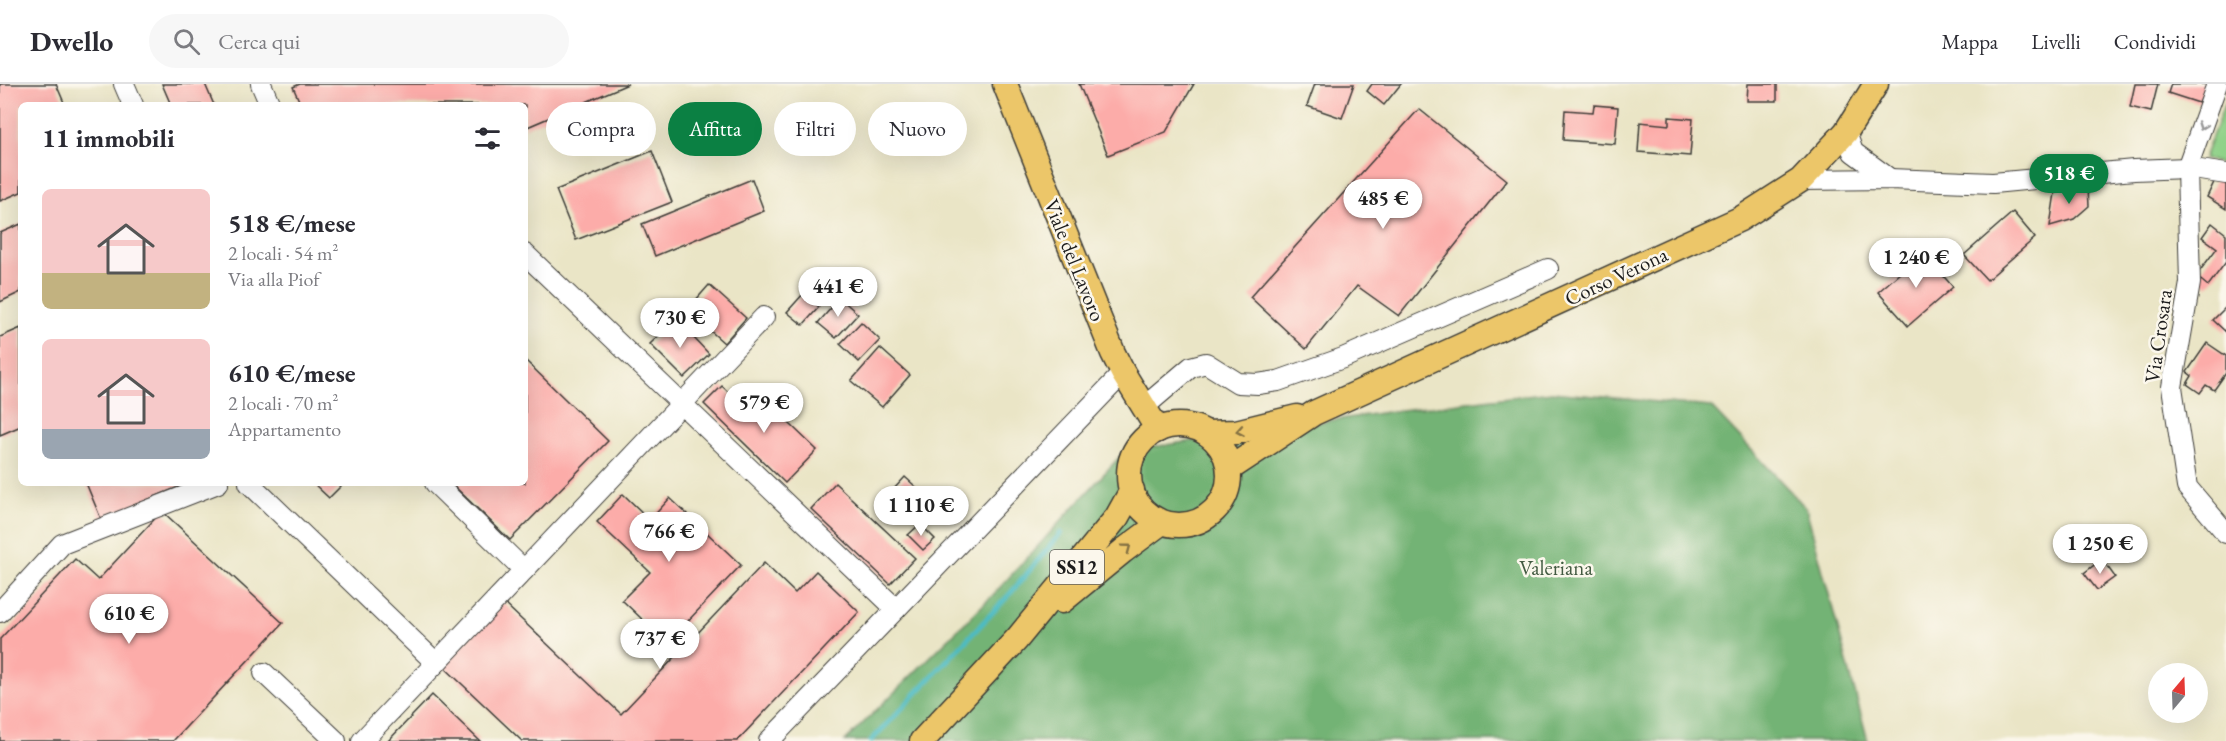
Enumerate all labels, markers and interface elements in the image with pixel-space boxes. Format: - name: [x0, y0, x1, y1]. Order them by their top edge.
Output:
- search box: [149, 14, 569, 68]
- text: Dwello: [30, 23, 113, 59]
- icon: search: [170, 25, 203, 58]
- text: Cerca qui: [218, 27, 300, 56]
- text: Mappa: [1942, 28, 1998, 55]
- text: Livelli: [2031, 28, 2081, 55]
- text: Condividi: [2114, 28, 2196, 55]
- chip: Compra: [546, 102, 656, 156]
- chip: Affitta: [668, 102, 762, 156]
- chip: Filtri: [774, 102, 856, 156]
- chip: Nuovo: [868, 102, 967, 156]
- one-way arrow: [2197, 120, 2209, 131]
- text: 11 immobili: [42, 121, 175, 155]
- icon: filters: [471, 122, 504, 155]
- pin: 518 €: [2027, 154, 2111, 205]
- text: 518 €: [2043, 160, 2095, 186]
- pin: 485 €: [1341, 179, 1425, 230]
- text: 485 €: [1357, 185, 1409, 211]
- street label: Viale del Lavoro: [1038, 195, 1112, 325]
- text: 518 €/mese: [228, 206, 356, 240]
- icon: home: [90, 213, 162, 285]
- pin: 1 240 €: [1861, 238, 1971, 289]
- text: 2 locali · 54 m²: [228, 240, 339, 266]
- street label: Corso Verona: [1560, 240, 1672, 312]
- text: 1 240 €: [1883, 244, 1949, 270]
- text: Via alla Piof: [228, 266, 320, 292]
- pin: 441 €: [796, 267, 880, 318]
- text: 441 €: [812, 273, 864, 299]
- street label: Via Crosara: [2138, 287, 2178, 385]
- pin: 730 €: [638, 298, 722, 349]
- text: 730 €: [654, 304, 706, 330]
- text: 610 €/mese: [228, 356, 356, 390]
- icon: home: [90, 363, 162, 435]
- pin: 579 €: [722, 383, 806, 434]
- text: 579 €: [738, 389, 790, 415]
- text: 2 locali · 70 m²: [228, 390, 339, 416]
- text: Appartamento: [228, 416, 341, 442]
- one-way arrow: [1235, 424, 1245, 436]
- pin: 1 110 €: [866, 486, 976, 537]
- text: 1 110 €: [888, 492, 954, 518]
- pin: 766 €: [627, 512, 711, 563]
- text: 766 €: [643, 518, 695, 544]
- pin: 1 250 €: [2045, 524, 2155, 575]
- text: 1 250 €: [2067, 530, 2133, 556]
- one-way arrow: [1120, 545, 1131, 556]
- road number: SS12: [1050, 550, 1104, 584]
- park label: Valeriana: [1519, 554, 1593, 581]
- pin: 610 €: [87, 594, 171, 645]
- text: 610 €: [103, 600, 155, 626]
- pin: 737 €: [618, 619, 702, 670]
- text: 737 €: [634, 625, 686, 651]
- north arrow: [2148, 663, 2208, 723]
- map controls: [2148, 663, 2208, 723]

